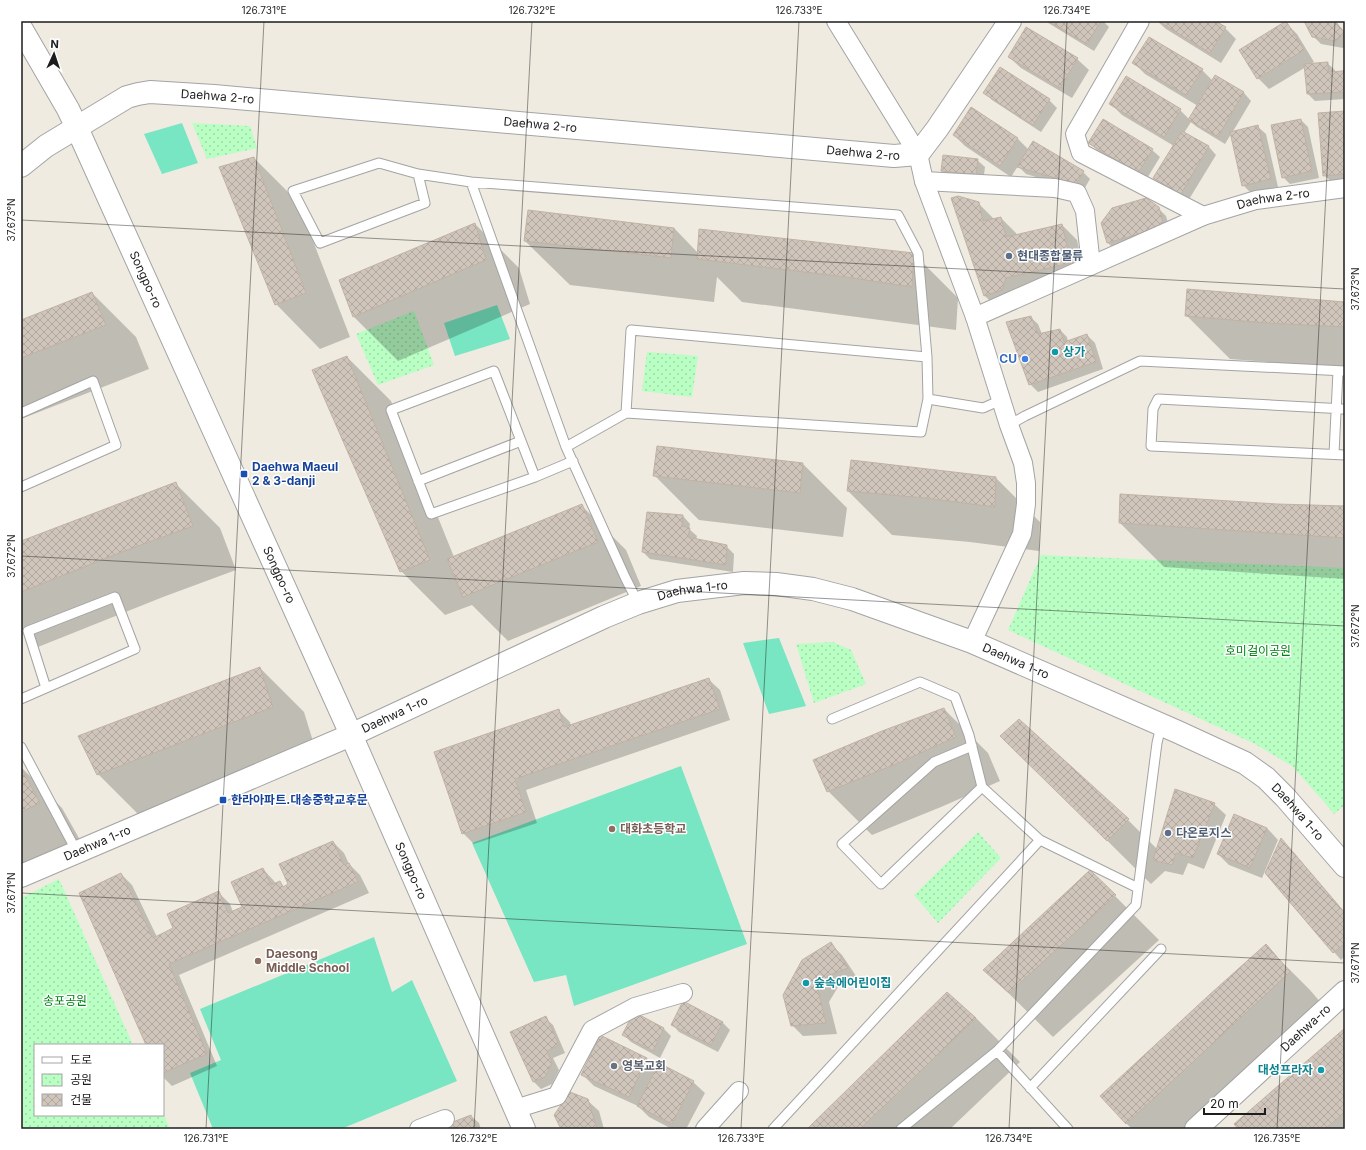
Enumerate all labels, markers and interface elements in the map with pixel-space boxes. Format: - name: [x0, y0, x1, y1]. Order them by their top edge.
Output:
- text: 126.731°E: [241, 4, 287, 16]
- text: 126.732°E: [508, 4, 556, 16]
- text: 126.733°E: [775, 4, 823, 16]
- text: 126.734°E: [1043, 4, 1091, 16]
- north arrow: [34, 34, 74, 74]
- text: N: [50, 37, 59, 51]
- street label: Daehwa 2-ro: [180, 86, 255, 107]
- street label: Daehwa 2-ro: [503, 114, 578, 135]
- street label: Daehwa 2-ro: [826, 142, 900, 163]
- street label: Daehwa 2-ro: [1235, 185, 1311, 212]
- text: 37.673°N: [5, 198, 17, 242]
- street label: Songpo-ro: [127, 248, 165, 310]
- place label: 현대종합물류: [1017, 248, 1083, 263]
- marker: 현대종합물류: [1004, 251, 1014, 261]
- text: 37.673°N: [1349, 267, 1361, 311]
- place label: 상가: [1063, 344, 1085, 359]
- marker: 상가: [1050, 347, 1060, 357]
- place label: CU: [999, 351, 1017, 366]
- marker: CU: [1020, 354, 1030, 364]
- place label: Daehwa Maeul 2 & 3-danji: [252, 459, 338, 488]
- marker: Daehwa Maeul 2 & 3-danji: [239, 469, 249, 479]
- text: 37.672°N: [5, 534, 17, 578]
- street label: Songpo-ro: [260, 544, 299, 605]
- street label: Daehwa 1-ro: [655, 577, 729, 604]
- text: 37.672°N: [1349, 604, 1361, 648]
- street label: Daehwa 1-ro: [980, 640, 1052, 682]
- park label: 호미걸이공원: [1225, 643, 1291, 658]
- street label: Daehwa 1-ro: [359, 692, 430, 736]
- street label: Daehwa 1-ro: [1269, 780, 1327, 843]
- place label: 한라아파트.대송중학교후문: [231, 792, 368, 807]
- marker: 한라아파트.대송중학교후문: [218, 795, 228, 805]
- place label: 대화초등학교: [620, 821, 686, 836]
- street label: Daehwa 1-ro: [61, 822, 133, 864]
- marker: 대화초등학교: [607, 824, 617, 834]
- place label: 다온로지스: [1176, 825, 1231, 840]
- marker: 다온로지스: [1163, 828, 1173, 838]
- street label: Songpo-ro: [392, 840, 430, 902]
- text: 37.671°N: [5, 872, 17, 914]
- text: 37.671°N: [1349, 942, 1361, 984]
- place label: Daesong Middle School: [266, 946, 349, 975]
- marker: Daesong Middle School: [253, 956, 263, 966]
- place label: 숲속에어린이집: [814, 975, 891, 990]
- marker: 숲속에어린이집: [801, 978, 811, 988]
- park label: 송포공원: [43, 993, 87, 1008]
- street label: Daehwa-ro: [1277, 1001, 1334, 1055]
- legend: [34, 1044, 164, 1116]
- text: 도로: [70, 1052, 92, 1067]
- place label: 영복교회: [622, 1058, 666, 1073]
- marker: 영복교회: [609, 1061, 619, 1071]
- place label: 대성프라자: [1258, 1062, 1313, 1077]
- marker: 대성프라자: [1316, 1065, 1326, 1075]
- text: 공원: [70, 1072, 92, 1087]
- scale bar: [1204, 1090, 1265, 1116]
- text: 건물: [70, 1092, 92, 1107]
- text: 20 m: [1210, 1096, 1239, 1111]
- text: 126.731°E: [183, 1132, 229, 1144]
- text: 126.732°E: [450, 1132, 498, 1144]
- text: 126.733°E: [717, 1132, 765, 1144]
- text: 126.734°E: [985, 1132, 1033, 1144]
- text: 126.735°E: [1253, 1132, 1301, 1144]

